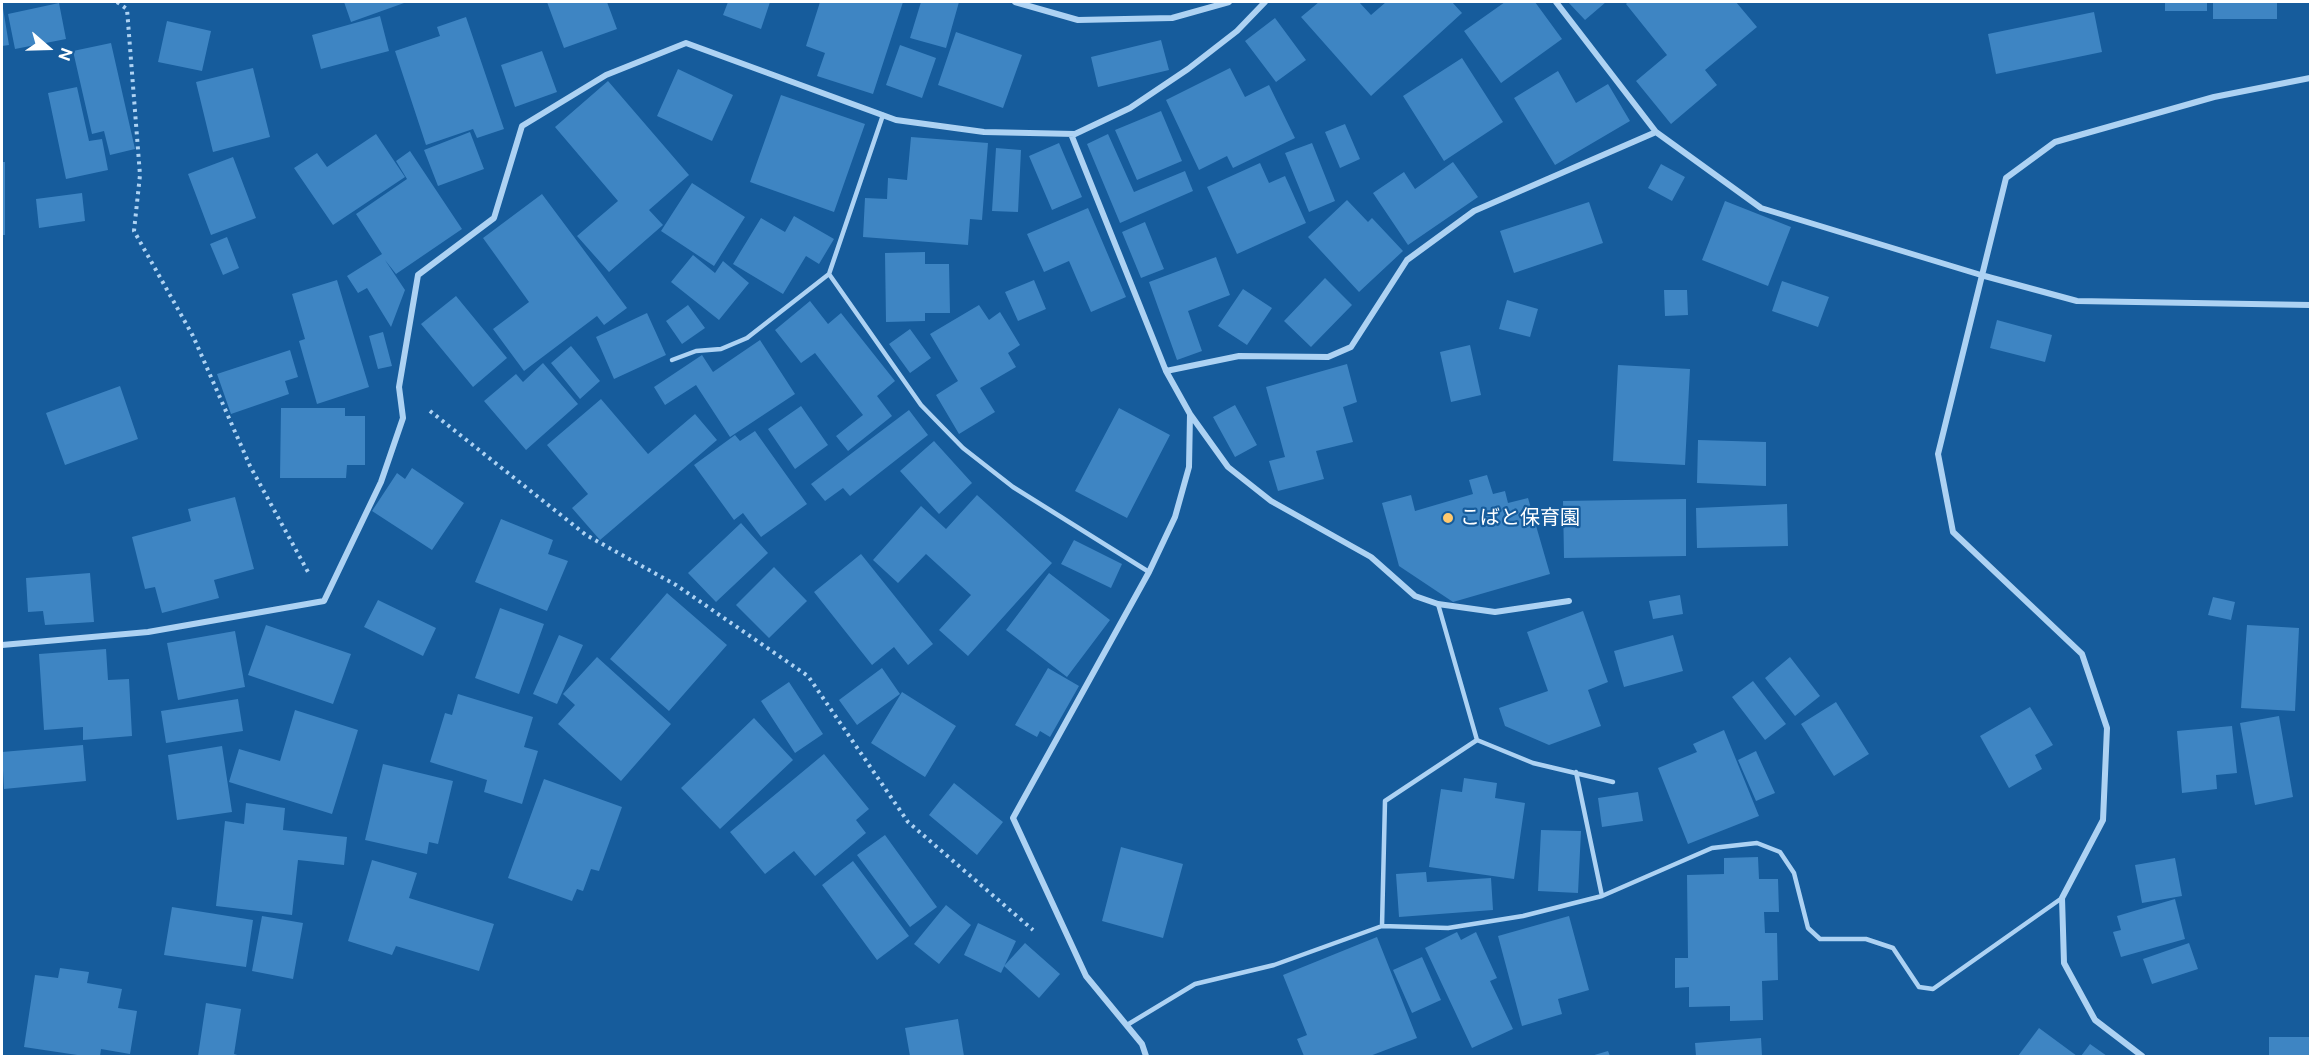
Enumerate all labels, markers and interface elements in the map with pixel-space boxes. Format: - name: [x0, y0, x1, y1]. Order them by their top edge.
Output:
- north arrow: [18, 18, 78, 78]
- text: N: [54, 45, 76, 63]
- place label: こばと保育園: [1460, 506, 1580, 530]
- marker: こばと保育園: [1441, 511, 1455, 525]

